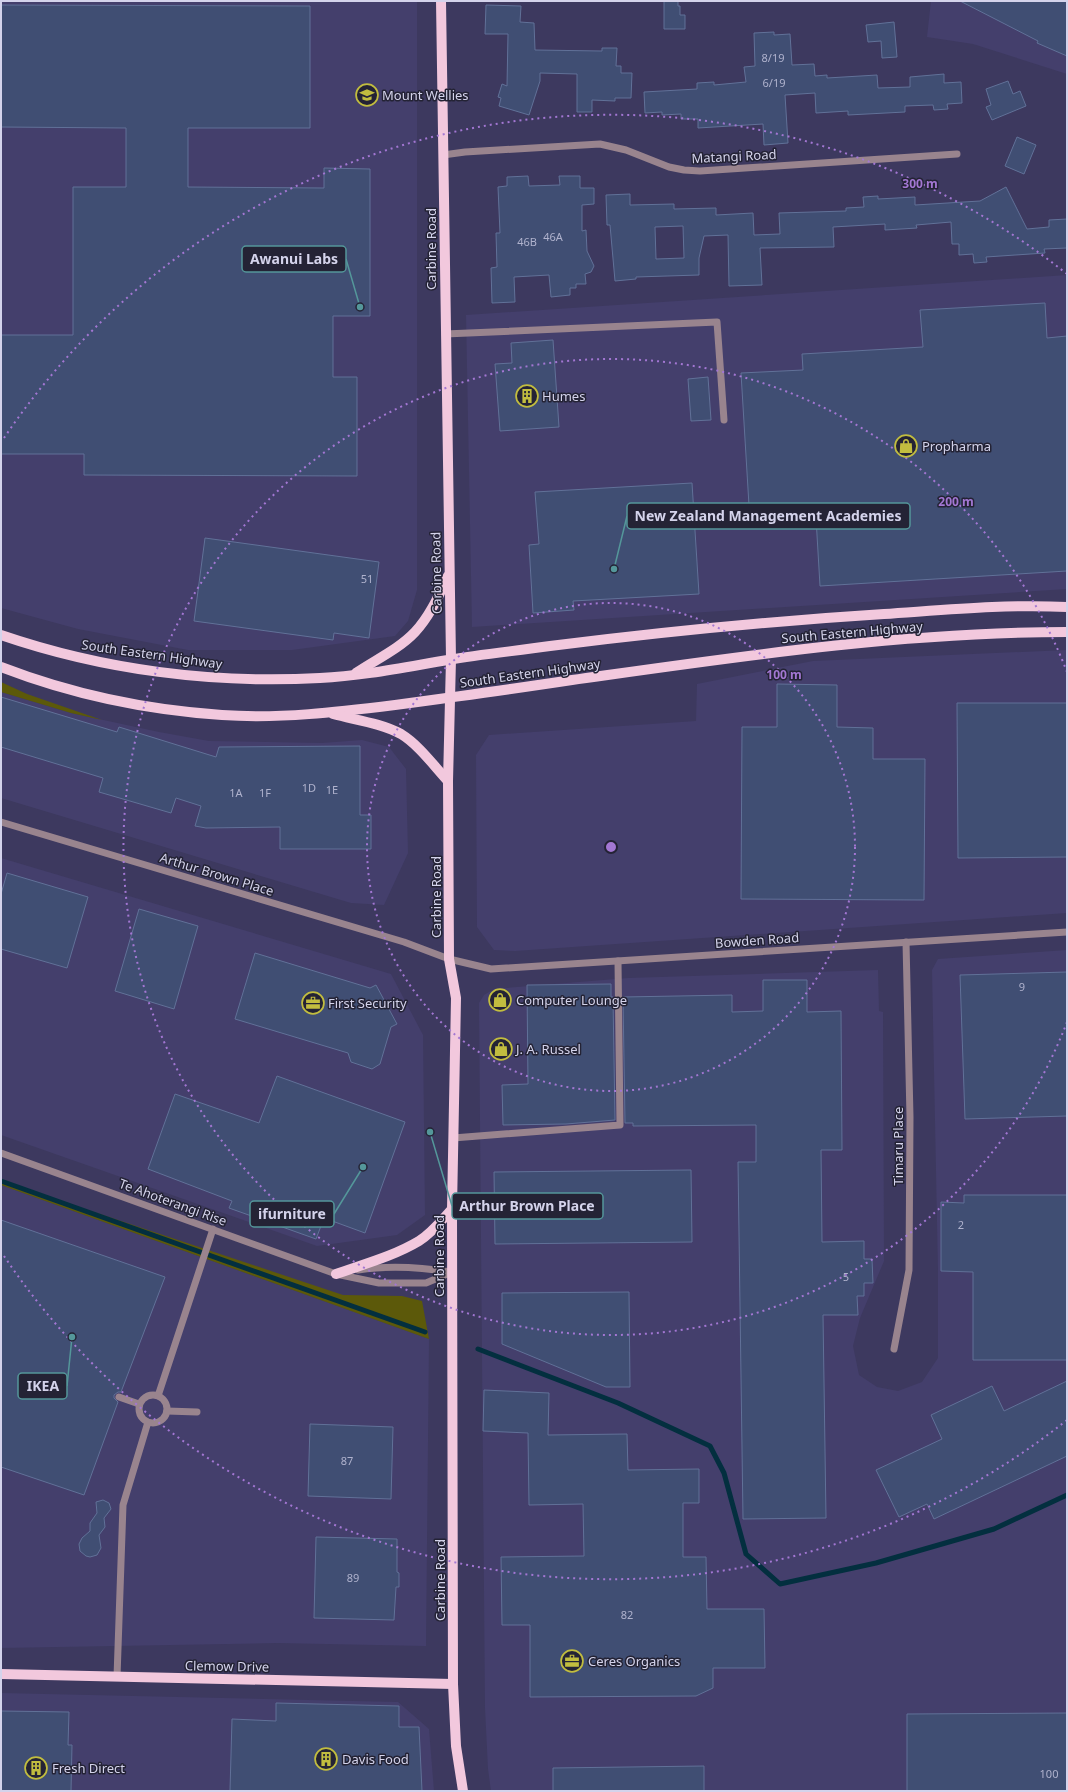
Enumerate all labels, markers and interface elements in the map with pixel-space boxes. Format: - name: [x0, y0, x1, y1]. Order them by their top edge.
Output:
- house number: 8/19: [762, 50, 784, 65]
- house number: 6/19: [763, 75, 785, 90]
- school or university icon: Mount Wellies: [354, 82, 380, 108]
- place label: Mount Wellies: [382, 86, 469, 104]
- street label: Matangi Road: [691, 145, 777, 167]
- text: 300 m: [902, 175, 938, 192]
- street label: Carbine Road: [422, 208, 440, 290]
- house number: 46A: [543, 229, 564, 244]
- house number: 46B: [517, 234, 537, 249]
- callout: Awanui Labs: [242, 246, 346, 272]
- text: Awanui Labs: [250, 249, 338, 268]
- building icon: Humes: [514, 383, 540, 409]
- place label: Humes: [542, 387, 585, 405]
- shop icon: Propharma: [893, 433, 919, 459]
- place label: Propharma: [922, 437, 991, 455]
- text: 200 m: [938, 493, 974, 510]
- callout: New Zealand Management Academies: [627, 503, 910, 529]
- text: New Zealand Management Academies: [635, 506, 901, 525]
- street label: Carbine Road: [426, 532, 446, 614]
- house number: 51: [361, 571, 373, 586]
- street label: South Eastern Highway: [781, 617, 924, 647]
- street label: South Eastern Highway: [81, 635, 224, 673]
- street label: South Eastern Highway: [459, 654, 602, 692]
- text: 100 m: [766, 666, 802, 683]
- house number: 1D: [302, 780, 316, 795]
- house number: 1E: [326, 782, 338, 797]
- house number: 1A: [229, 785, 244, 800]
- house number: 1F: [259, 785, 271, 800]
- centre of rings: [604, 840, 618, 854]
- street label: Arthur Brown Place: [158, 848, 276, 900]
- street label: Carbine Road: [427, 856, 445, 938]
- street label: Bowden Road: [714, 928, 800, 952]
- house number: 9: [1019, 979, 1025, 994]
- shop icon: Computer Lounge: [487, 987, 513, 1013]
- office icon: First Security: [300, 990, 326, 1016]
- place label: Computer Lounge: [516, 991, 627, 1009]
- place label: First Security: [328, 994, 407, 1012]
- shop icon: J. A. Russel: [488, 1036, 514, 1062]
- place label: J. A. Russel: [514, 1040, 581, 1058]
- street label: Timaru Place: [889, 1107, 907, 1185]
- street label: Te Ahoterangi Rise: [117, 1174, 229, 1230]
- callout: Arthur Brown Place: [452, 1193, 603, 1219]
- text: Arthur Brown Place: [459, 1196, 595, 1215]
- callout: ifurniture: [250, 1201, 334, 1227]
- text: ifurniture: [258, 1204, 326, 1223]
- street label: Carbine Road: [430, 1215, 448, 1297]
- house number: 2: [958, 1217, 964, 1232]
- house number: 5: [843, 1269, 849, 1284]
- callout: IKEA: [18, 1373, 67, 1399]
- text: IKEA: [27, 1376, 59, 1395]
- house number: 87: [341, 1453, 353, 1468]
- street label: Carbine Road: [431, 1539, 449, 1621]
- house number: 89: [347, 1570, 359, 1585]
- house number: 82: [621, 1607, 633, 1622]
- office icon: Ceres Organics: [559, 1648, 585, 1674]
- place label: Ceres Organics: [588, 1652, 680, 1670]
- street label: Clemow Drive: [185, 1656, 269, 1676]
- building icon: Davis Food: [313, 1746, 339, 1772]
- place label: Davis Food: [342, 1750, 409, 1768]
- building icon: Fresh Direct: [23, 1755, 49, 1781]
- place label: Fresh Direct: [52, 1759, 125, 1777]
- house number: 100: [1040, 1766, 1058, 1781]

